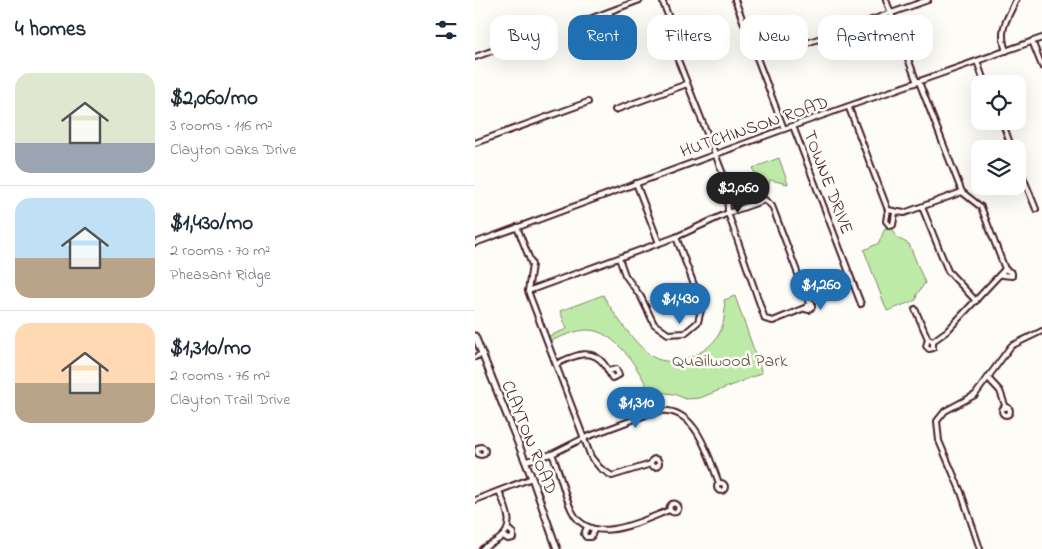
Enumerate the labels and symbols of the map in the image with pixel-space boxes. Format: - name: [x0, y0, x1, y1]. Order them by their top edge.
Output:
- street label: HUTCHINSON ROAD: [677, 90, 832, 165]
- street label: TOWNE DRIVE: [795, 127, 859, 238]
- pin: $2,060: [697, 172, 779, 214]
- pin: $1,260: [780, 268, 862, 311]
- pin: $1,430: [639, 282, 721, 325]
- park label: Quailwood Park: [672, 349, 788, 375]
- street label: CLAYTON ROAD: [493, 377, 563, 499]
- pin: $1,310: [595, 386, 677, 429]

